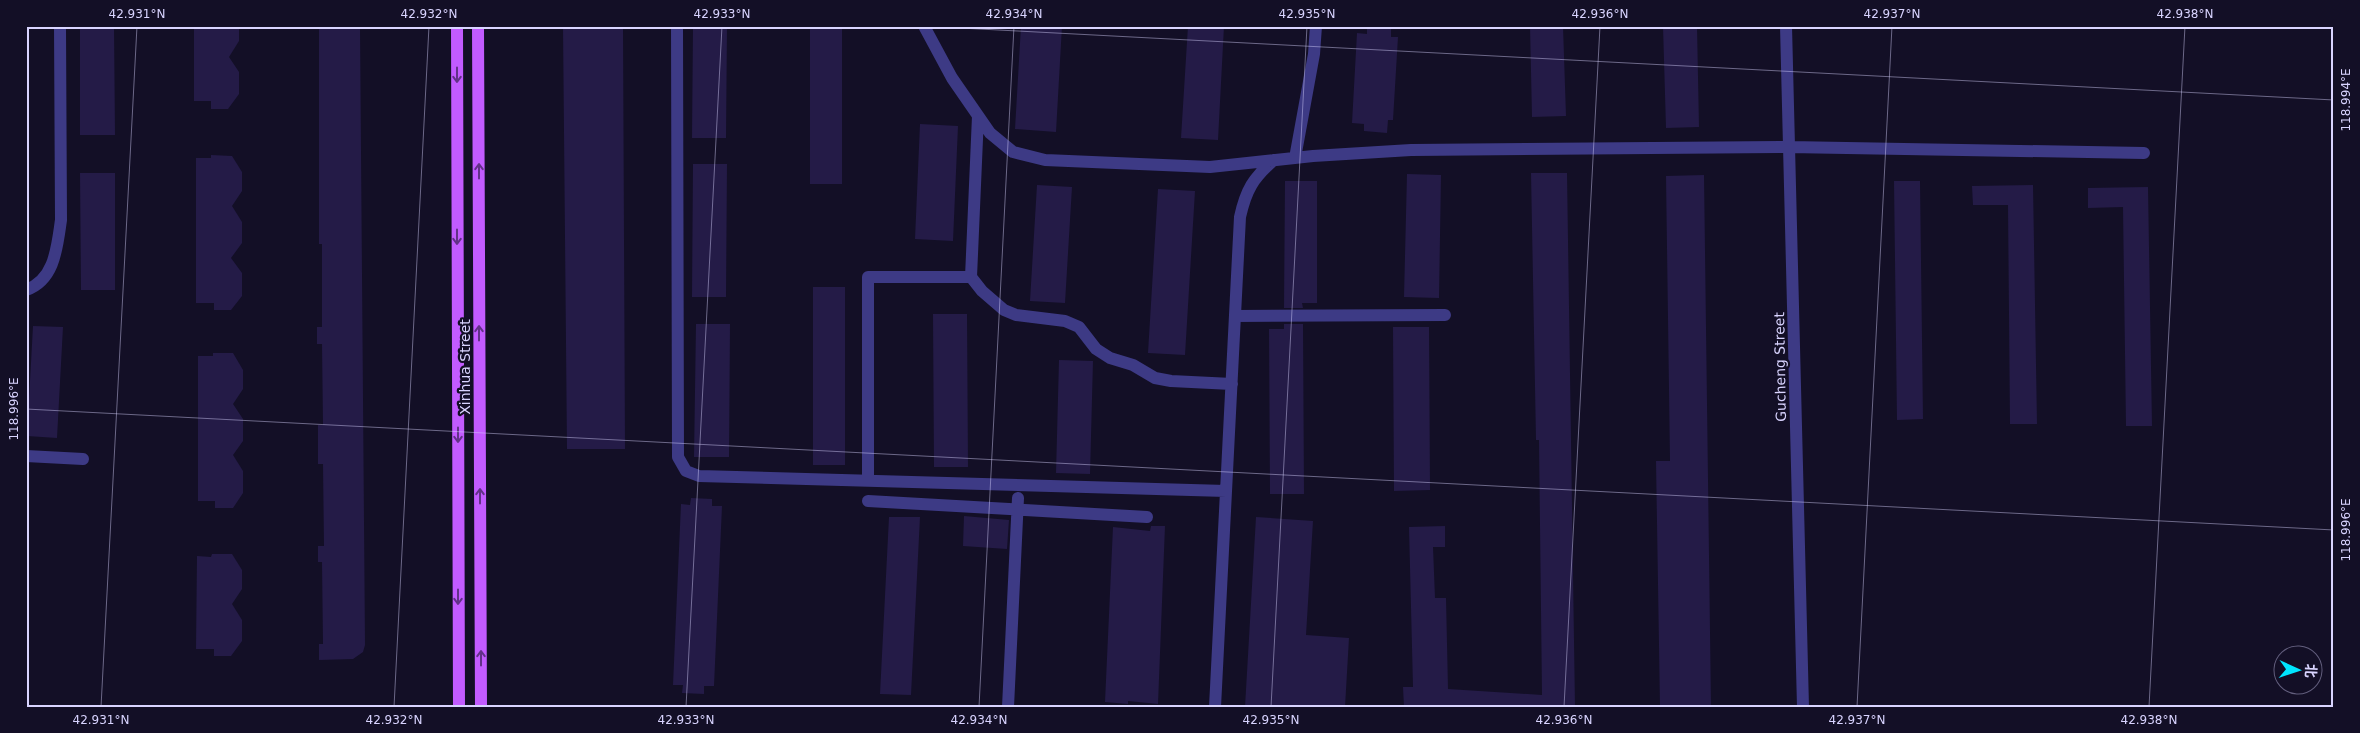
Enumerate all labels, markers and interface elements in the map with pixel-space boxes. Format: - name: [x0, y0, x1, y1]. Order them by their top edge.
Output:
- text: 42.931°N: [109, 7, 165, 21]
- text: 42.932°N: [401, 7, 457, 21]
- text: 42.933°N: [694, 7, 750, 21]
- text: 42.934°N: [986, 7, 1042, 21]
- text: 42.935°N: [1279, 7, 1335, 21]
- text: 42.936°N: [1572, 7, 1628, 21]
- text: 42.937°N: [1864, 7, 1920, 21]
- text: 42.938°N: [2157, 7, 2213, 21]
- one-way arrow: [452, 66, 462, 83]
- text: 118.994°E: [2339, 68, 2353, 132]
- one-way arrow: [474, 163, 484, 179]
- one-way arrow: [452, 229, 462, 245]
- street label: Gucheng Street: [1771, 312, 1789, 422]
- street label: Xinhua Street: [457, 319, 473, 415]
- one-way arrow: [474, 325, 484, 342]
- text: 118.996°E: [7, 377, 21, 441]
- one-way arrow: [453, 426, 463, 443]
- one-way arrow: [475, 488, 485, 504]
- text: 118.996°E: [2339, 498, 2353, 562]
- one-way arrow: [453, 589, 463, 605]
- north arrow: [2272, 646, 2322, 696]
- one-way arrow: [476, 650, 486, 666]
- text: 北: [2303, 663, 2319, 678]
- text: 42.931°N: [73, 713, 129, 727]
- text: 42.932°N: [366, 713, 422, 727]
- text: 42.933°N: [658, 713, 714, 727]
- text: 42.934°N: [951, 713, 1007, 727]
- text: 42.935°N: [1243, 713, 1299, 727]
- text: 42.936°N: [1536, 713, 1592, 727]
- text: 42.937°N: [1829, 713, 1885, 727]
- text: 42.938°N: [2121, 713, 2177, 727]

